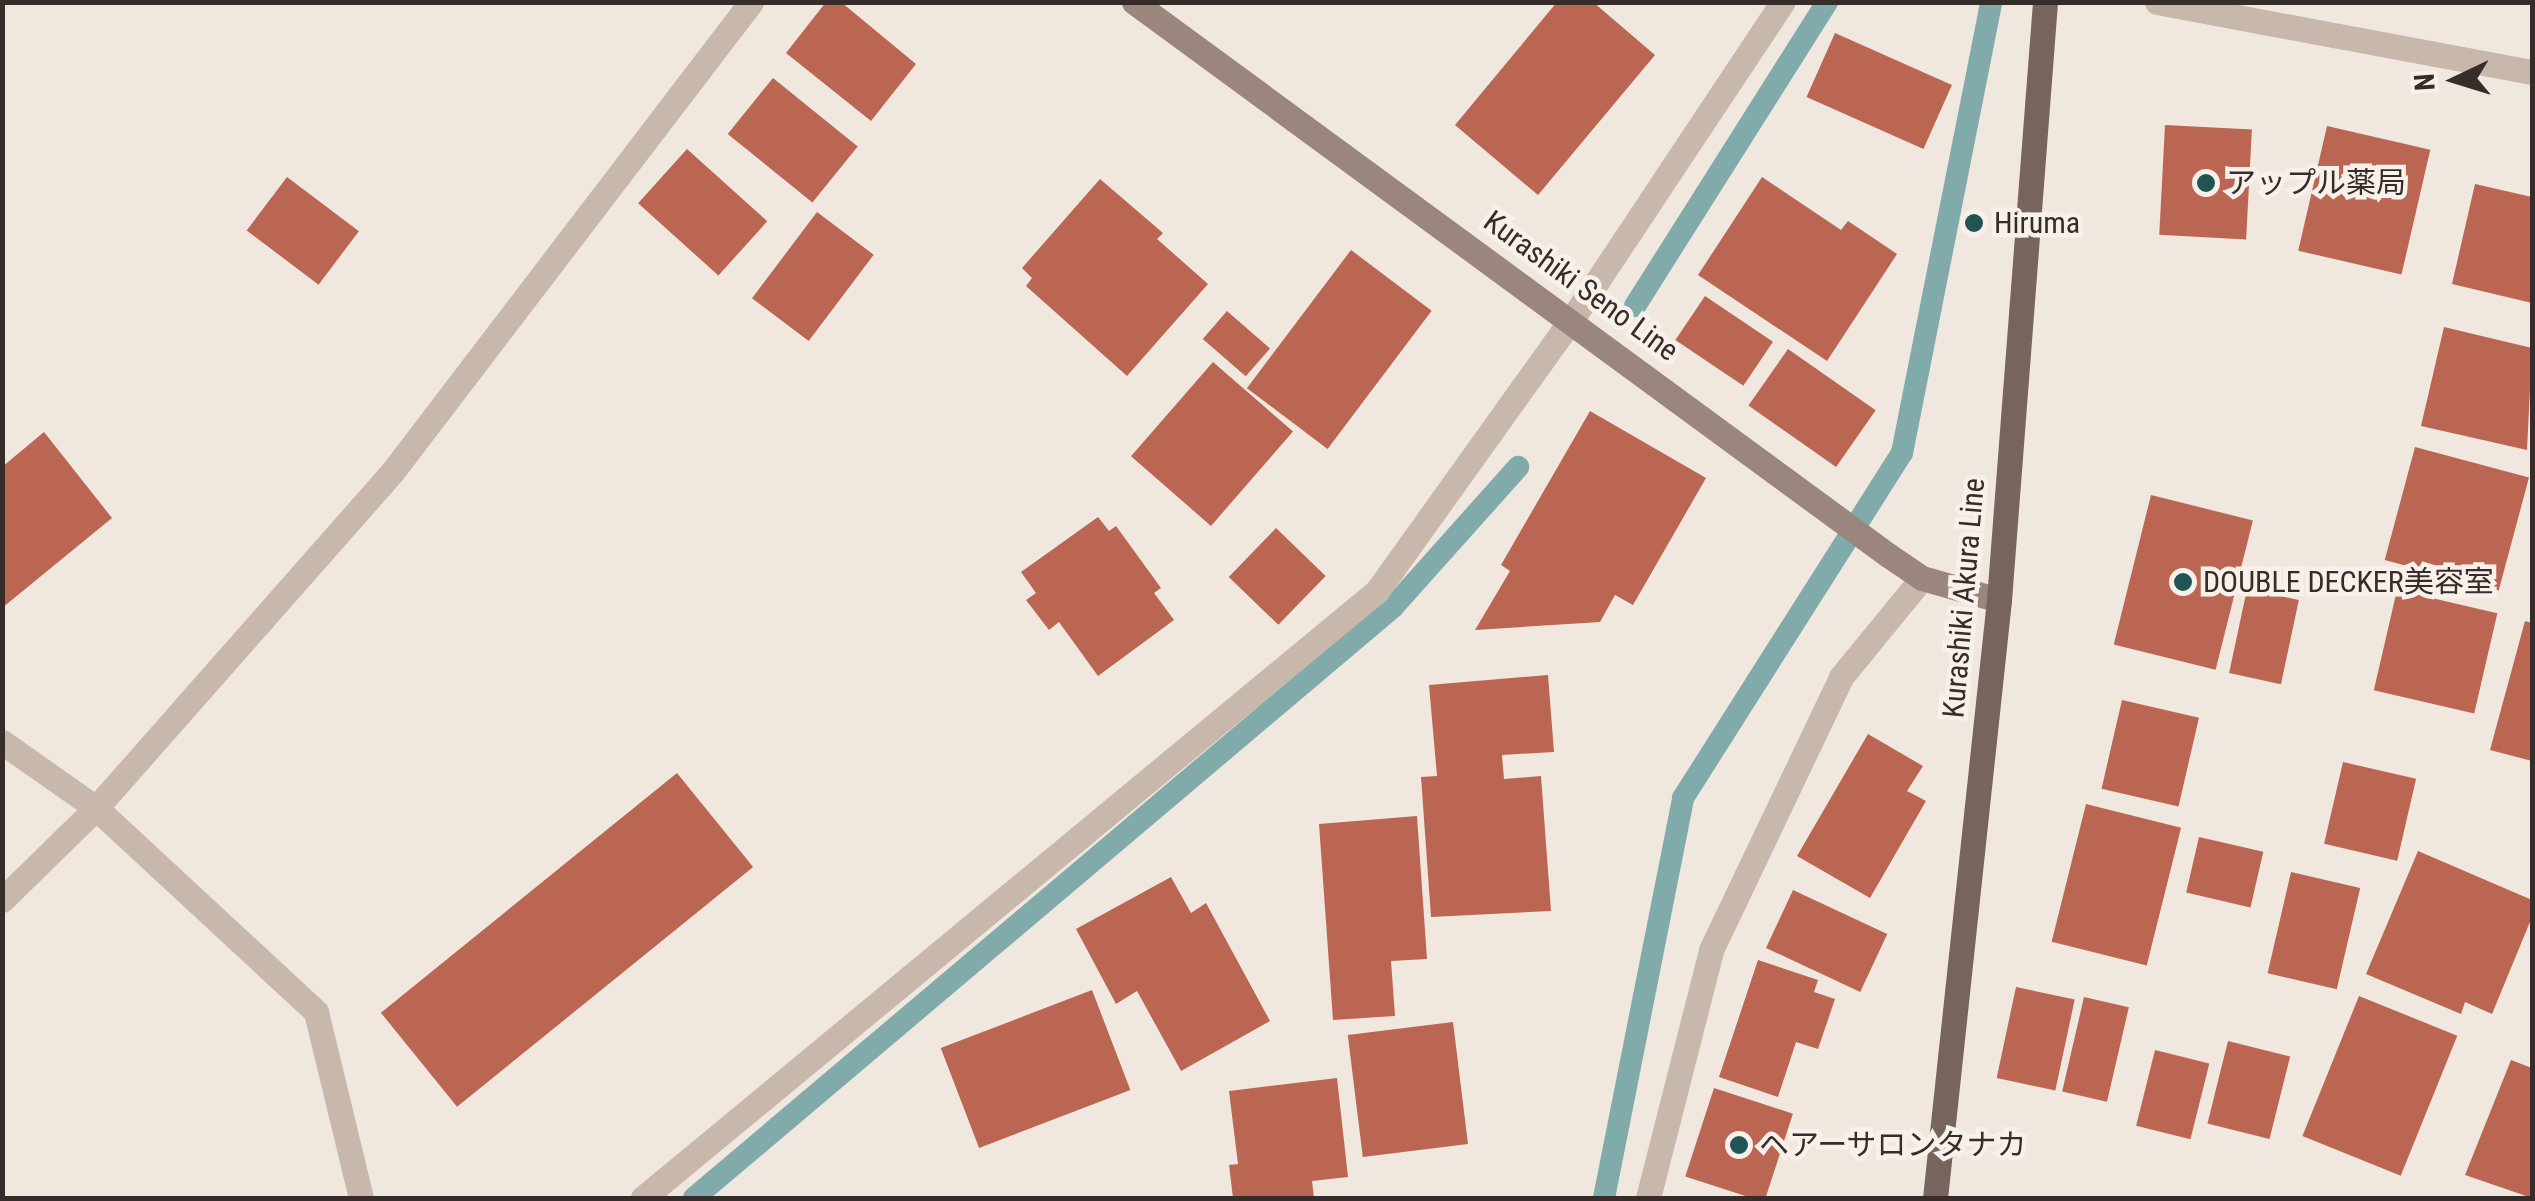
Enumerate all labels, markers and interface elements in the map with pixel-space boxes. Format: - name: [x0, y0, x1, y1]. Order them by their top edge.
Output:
- north arrow: [2405, 30, 2505, 130]
- text: N: [2408, 72, 2442, 92]
- place label: アップル薬局: [2226, 165, 2406, 201]
- marker: アップル薬局: [2195, 172, 2217, 194]
- street label: Kurashiki Seno Line: [1477, 203, 1685, 369]
- place label: Hiruma: [1994, 205, 2080, 241]
- marker: Hiruma: [1963, 212, 1985, 234]
- street label: Kurashiki Akura Line: [1936, 477, 1992, 719]
- place label: DOUBLE DECKER美容室: [2203, 564, 2494, 600]
- marker: DOUBLE DECKER美容室: [2172, 571, 2194, 593]
- place label: ヘアーサロンタナカ: [1759, 1127, 2027, 1163]
- marker: ヘアーサロンタナカ: [1728, 1134, 1750, 1156]

